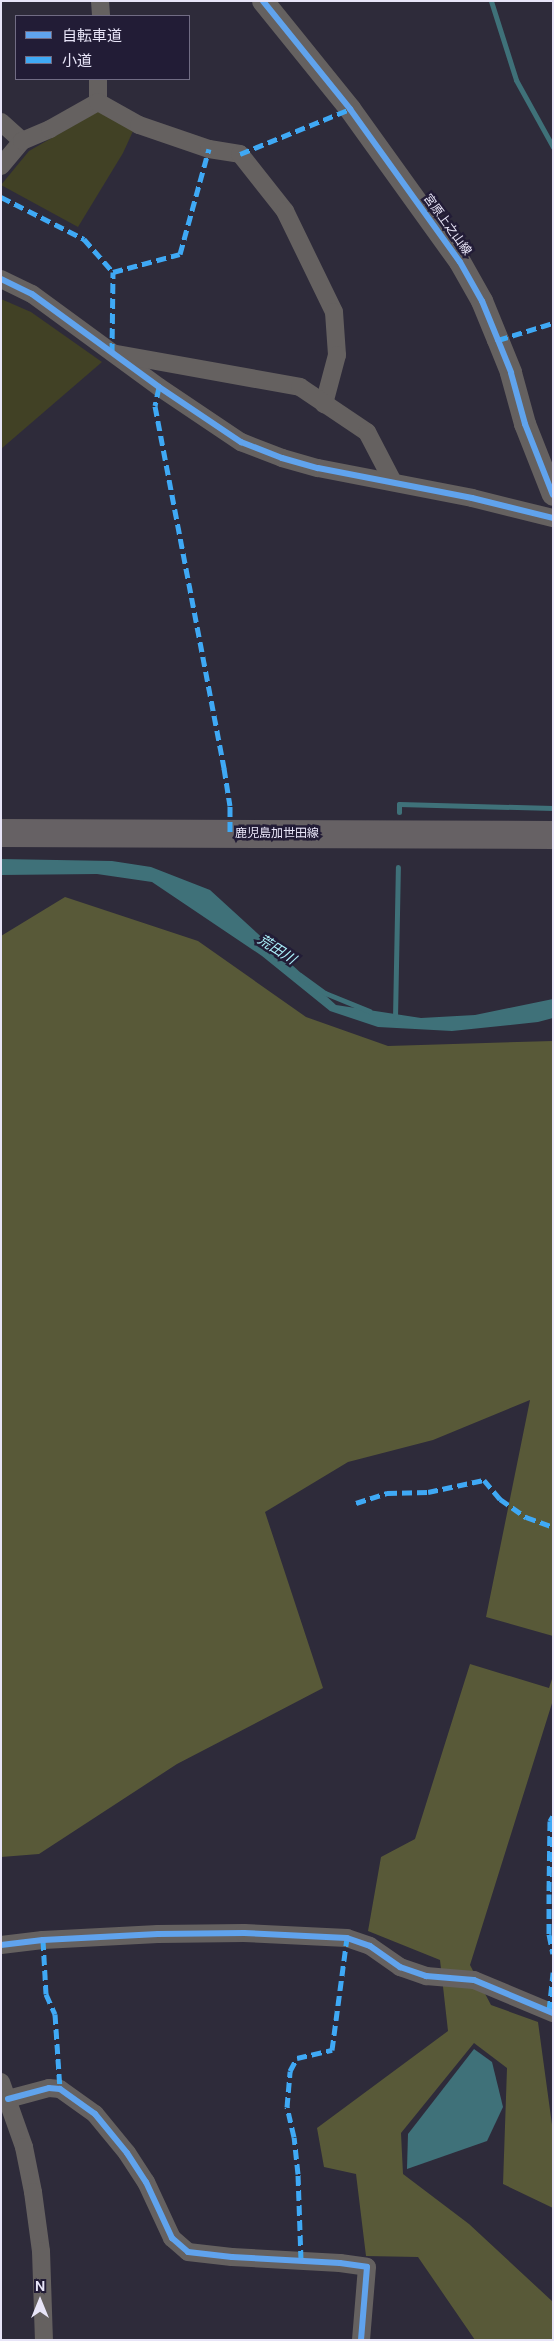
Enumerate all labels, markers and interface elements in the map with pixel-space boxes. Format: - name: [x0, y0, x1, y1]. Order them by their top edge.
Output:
- legend: [15, 15, 190, 80]
- text: 自転車道: [62, 26, 122, 46]
- text: 小道: [62, 51, 92, 71]
- street label: 宮原上之山線: [420, 192, 474, 258]
- street label: 鹿児島加世田線: [235, 827, 319, 841]
- water label: 荒田川: [255, 931, 299, 967]
- north arrow: [15, 2276, 65, 2326]
- text: N: [35, 2277, 45, 2295]

